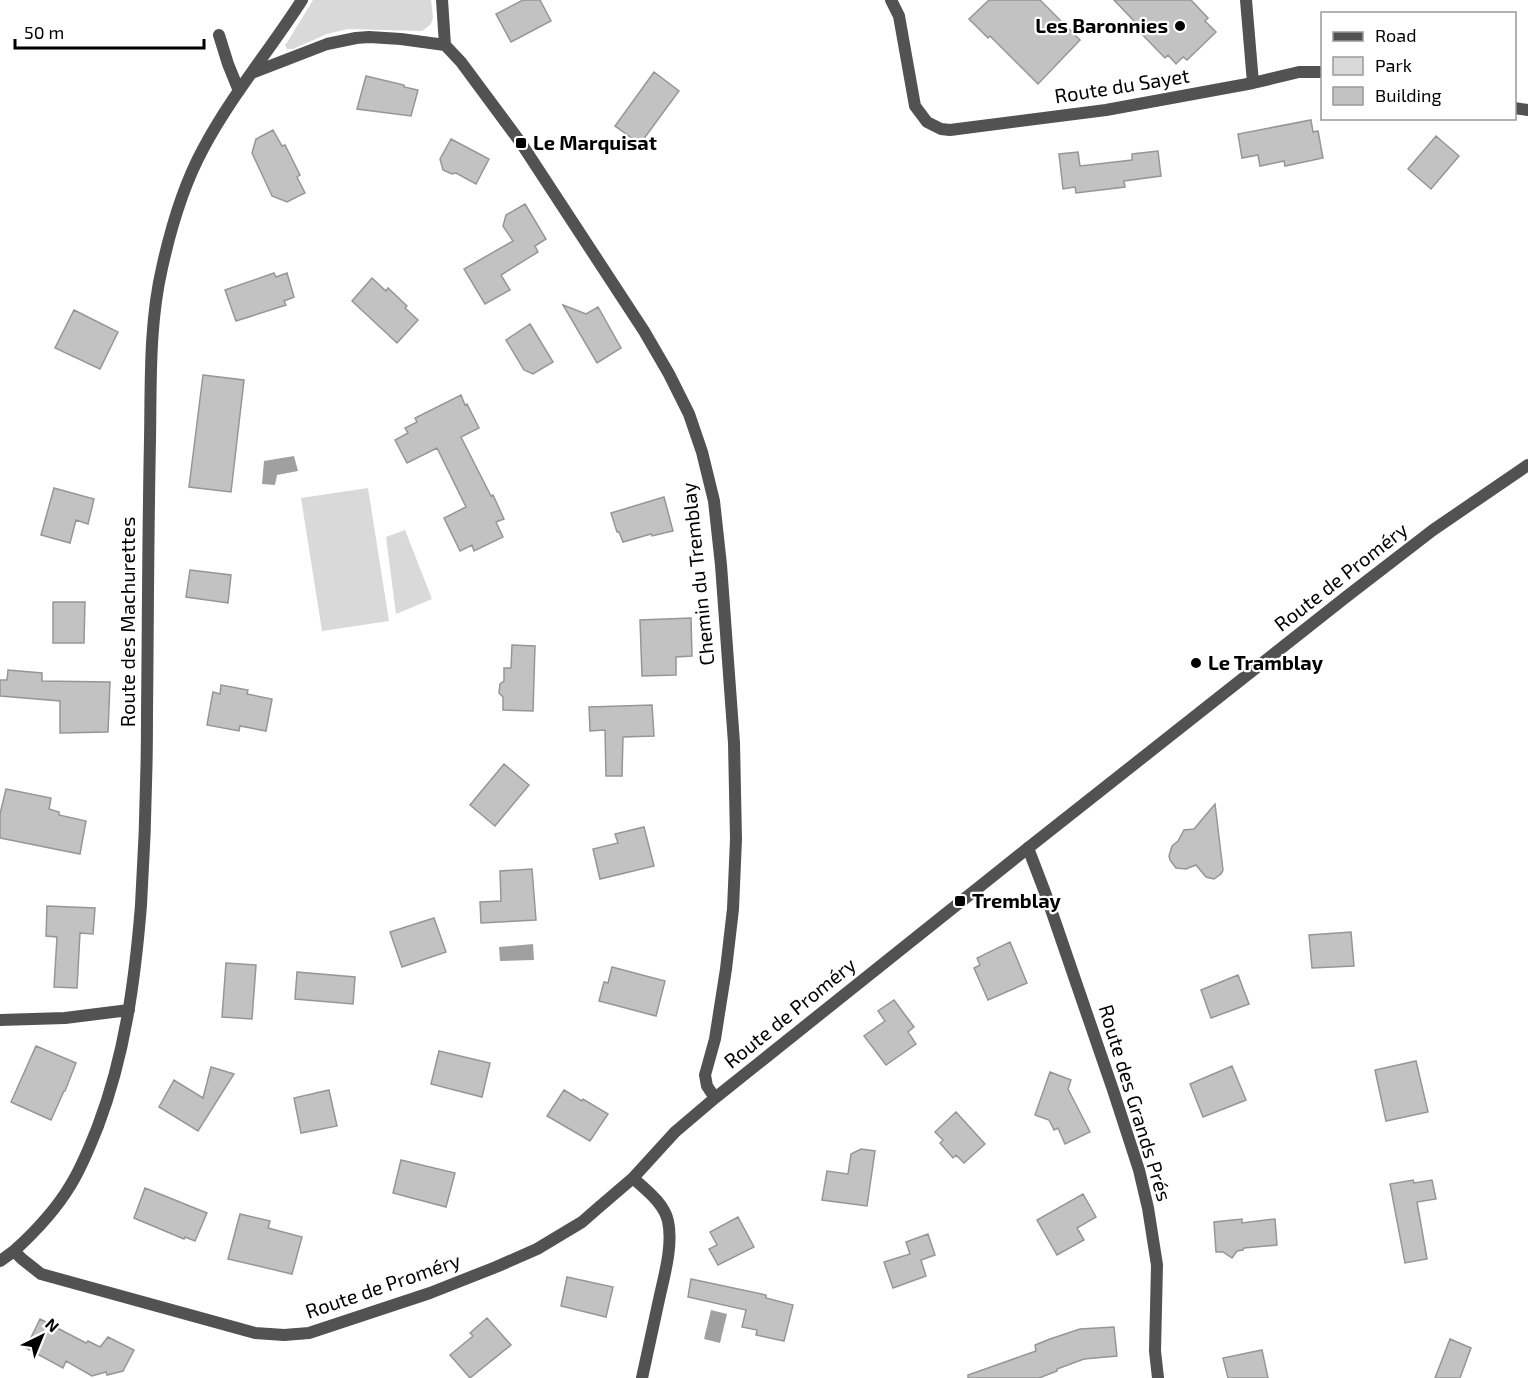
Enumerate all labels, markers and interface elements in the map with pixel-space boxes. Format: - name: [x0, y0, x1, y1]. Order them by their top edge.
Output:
- scale bar: [15, 12, 204, 50]
- legend: [1321, 12, 1516, 120]
- place label: Les Baronnies: [1035, 13, 1168, 37]
- marker: Les Baronnies: [1173, 19, 1187, 33]
- text: 50 m: [24, 21, 64, 43]
- text: Road: [1375, 24, 1416, 46]
- text: Park: [1375, 54, 1412, 76]
- street label: Route du Sayet: [1053, 62, 1191, 108]
- text: Building: [1375, 84, 1442, 106]
- place label: Le Marquisat: [533, 130, 657, 154]
- marker: Le Marquisat: [514, 136, 528, 150]
- street label: Chemin du Tremblay: [675, 481, 719, 667]
- street label: Route des Machurettes: [115, 517, 139, 727]
- street label: Route de Proméry: [1269, 517, 1412, 636]
- place label: Le Tramblay: [1208, 650, 1324, 675]
- marker: Le Tramblay: [1189, 656, 1203, 670]
- place label: Tremblay: [972, 888, 1062, 913]
- marker: Tremblay: [953, 894, 967, 908]
- street label: Route de Proméry: [719, 952, 860, 1073]
- street label: Route des Grands Prés: [1095, 1001, 1177, 1204]
- street label: Route de Proméry: [302, 1247, 464, 1323]
- north arrow: [12, 1306, 72, 1366]
- text: N: [42, 1314, 63, 1336]

